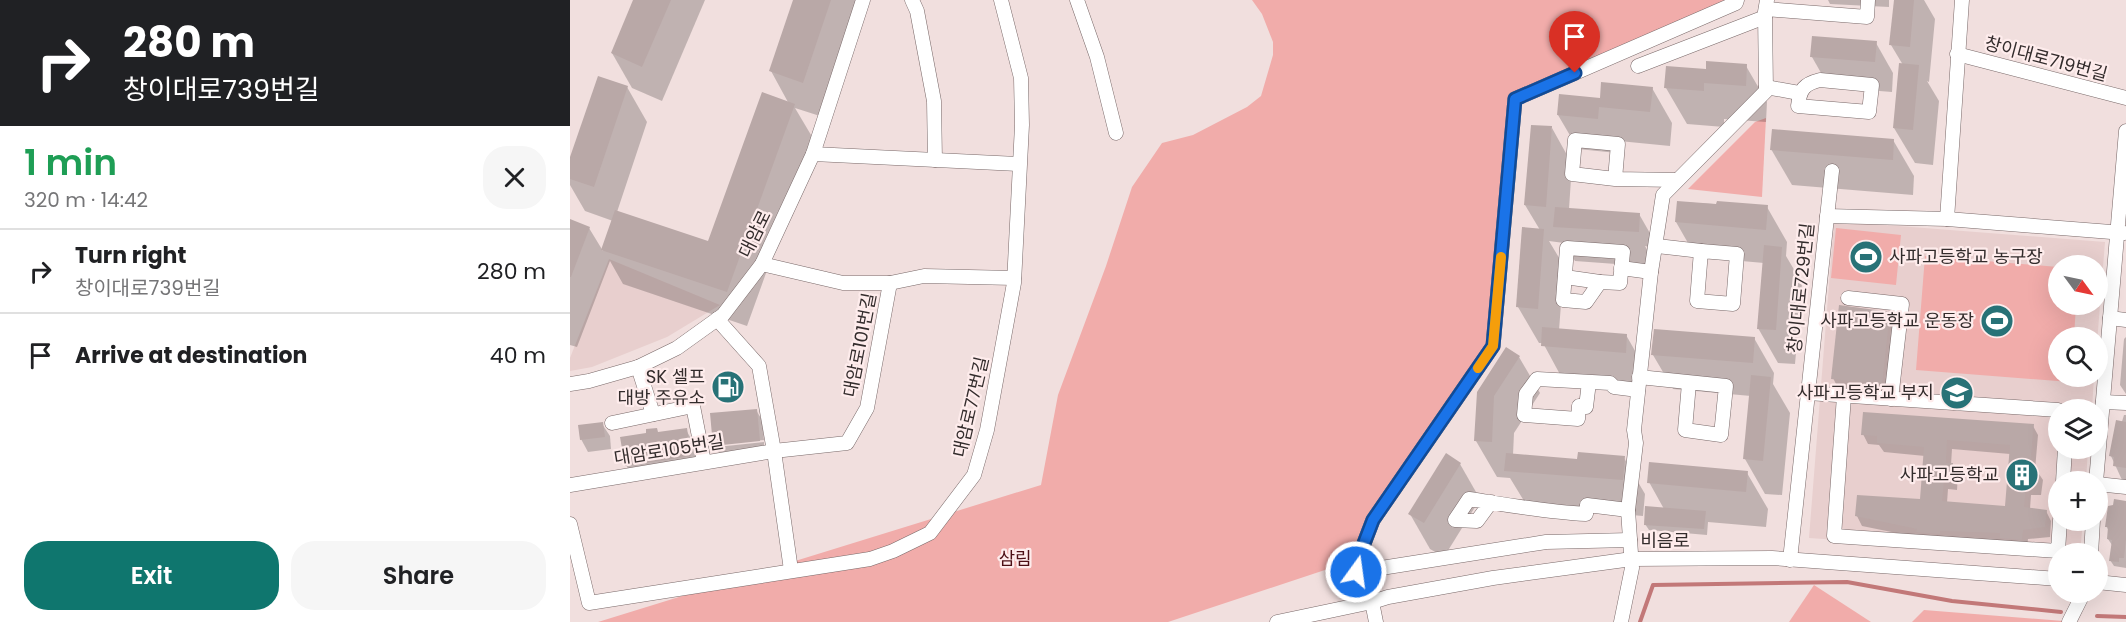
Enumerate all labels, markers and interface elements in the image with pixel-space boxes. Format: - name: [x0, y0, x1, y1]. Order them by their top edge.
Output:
- pin: [1549, 11, 1600, 73]
- text: 280 m: [123, 13, 255, 72]
- icon: arrive: [1558, 20, 1591, 53]
- icon: right: [24, 24, 102, 102]
- street label: 창이대로719번길: [1982, 30, 2110, 87]
- text: 창이대로739번길: [123, 71, 320, 108]
- text: 1 min: [24, 137, 117, 188]
- button: close: [483, 146, 546, 209]
- text: 320 m · 14:42: [24, 186, 148, 214]
- street label: 대암로: [732, 206, 777, 262]
- street label: 창이대로729번길: [1781, 222, 1820, 354]
- sports icon: 사파고등학교 농구장: [1848, 239, 1884, 275]
- text: Turn right: [75, 240, 186, 271]
- place label: 사파고등학교 농구장: [1889, 244, 2043, 269]
- icon: right: [24, 255, 57, 288]
- north arrow: [2048, 255, 2108, 315]
- map controls: [2048, 255, 2108, 603]
- text: 280 m: [477, 256, 546, 287]
- text: 창이대로739번길: [75, 274, 221, 302]
- street label: 대암로101번길: [837, 291, 882, 399]
- sports icon: 사파고등학교 운동장: [1979, 303, 2015, 339]
- place label: 사파고등학교 운동장: [1820, 308, 1974, 333]
- button: search: [2048, 327, 2108, 387]
- icon: arrive: [24, 339, 57, 372]
- text: Arrive at destination: [75, 340, 307, 371]
- text: 40 m: [490, 340, 546, 371]
- street label: 대암로77번길: [947, 354, 994, 460]
- place label: SK 셀프 대방 주유소: [617, 364, 705, 410]
- fuel station icon: SK 셀프 대방 주유소: [710, 369, 746, 405]
- school or university icon: 사파고등학교 부지: [1939, 375, 1975, 411]
- place label: 사파고등학교 부지: [1797, 380, 1934, 405]
- button: layers: [2048, 399, 2108, 459]
- street label: 대암로105번길: [612, 428, 726, 471]
- building icon: 사파고등학교: [2004, 457, 2040, 493]
- place label: 사파고등학교: [1900, 462, 1999, 487]
- button: +: [2048, 471, 2108, 531]
- street label: 비음로: [1640, 528, 1690, 553]
- position arrow: [1324, 540, 1388, 604]
- button: Exit: [24, 541, 279, 610]
- button: Share: [291, 541, 546, 610]
- button: −: [2048, 543, 2108, 603]
- park label: 삼림: [998, 546, 1032, 571]

